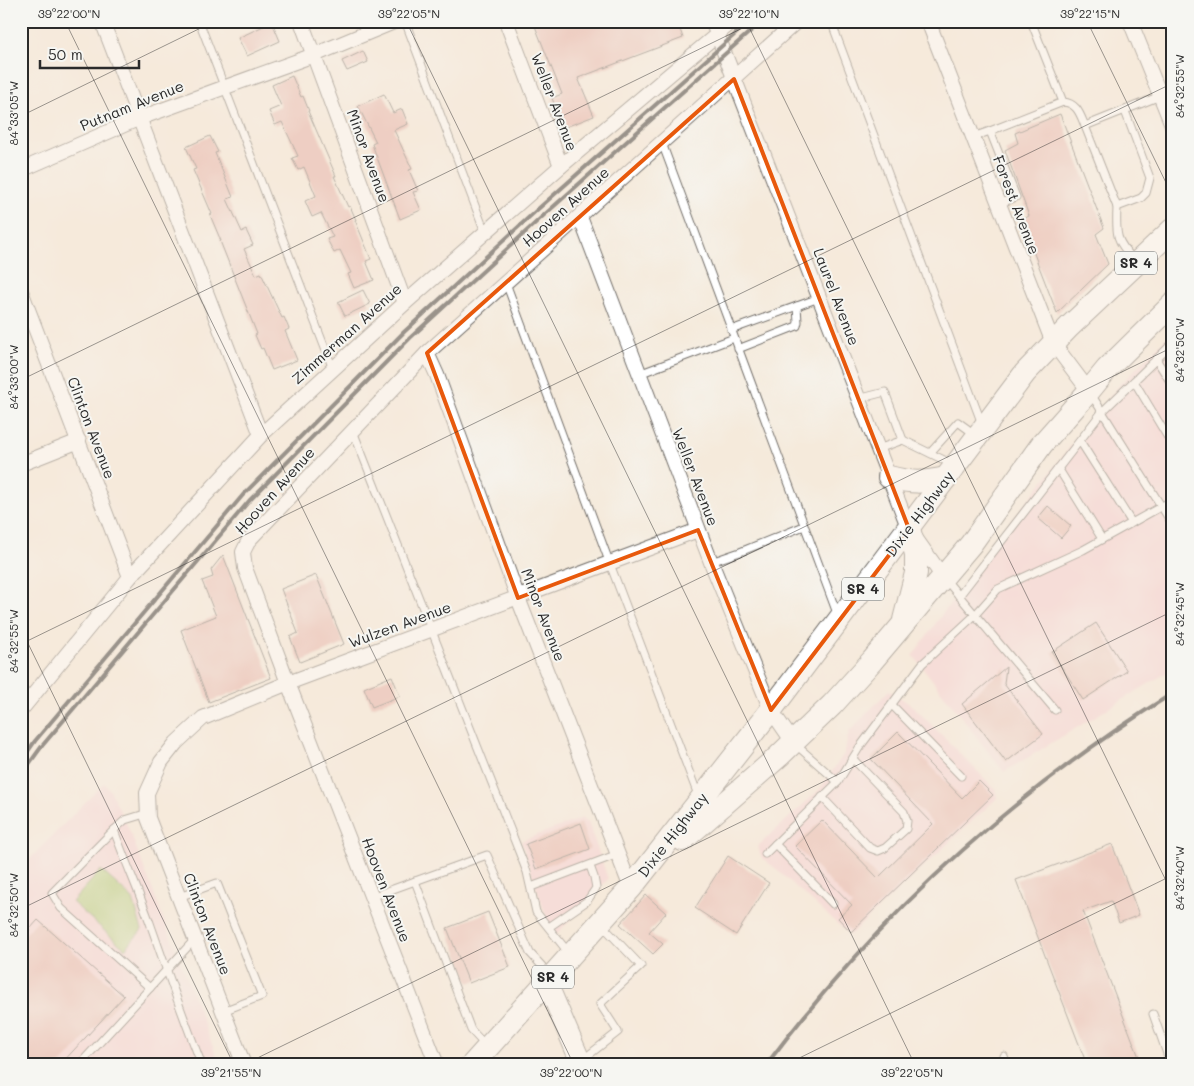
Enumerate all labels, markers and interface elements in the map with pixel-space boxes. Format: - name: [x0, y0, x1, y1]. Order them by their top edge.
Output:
- text: 39°22'00"N: [38, 5, 100, 21]
- text: 39°22'05"N: [378, 5, 440, 21]
- text: 39°22'10"N: [719, 5, 779, 21]
- text: 39°22'15"N: [1060, 5, 1120, 21]
- scale bar: [40, 38, 139, 70]
- text: 50 m: [48, 44, 83, 64]
- street label: Weller Avenue: [527, 50, 583, 154]
- text: 84°32'55"W: [1171, 54, 1187, 118]
- street label: Putnam Avenue: [77, 75, 186, 135]
- text: 84°33'05"W: [5, 81, 21, 145]
- street label: Minor Avenue: [343, 106, 395, 205]
- street label: Forest Avenue: [989, 152, 1045, 257]
- street label: Hooven Avenue: [517, 162, 613, 251]
- street label: Laurel Avenue: [809, 245, 865, 348]
- road number: SR 4: [1115, 252, 1157, 274]
- street label: Zimmerman Avenue: [287, 278, 406, 388]
- text: 84°32'50"W: [1171, 318, 1187, 382]
- text: 84°33'00"W: [5, 344, 21, 410]
- street label: Clinton Avenue: [63, 374, 121, 482]
- street label: Weller Avenue: [668, 425, 724, 529]
- street label: Hooven Avenue: [230, 442, 319, 538]
- street label: Dixie Highway: [880, 466, 958, 560]
- street label: Minor Avenue: [517, 565, 571, 664]
- road number: SR 4: [842, 578, 884, 600]
- text: 84°32'45"W: [1171, 582, 1187, 646]
- street label: Wulzen Avenue: [346, 596, 454, 652]
- text: 84°32'55"W: [5, 609, 21, 673]
- street label: Dixie Highway: [633, 788, 712, 881]
- street label: Hooven Avenue: [358, 834, 416, 945]
- text: 84°32'40"W: [1171, 846, 1187, 910]
- street label: Clinton Avenue: [179, 870, 237, 978]
- text: 84°32'50"W: [5, 873, 21, 937]
- road number: SR 4: [532, 966, 574, 989]
- text: 39°21'55"N: [201, 1064, 261, 1080]
- text: 39°22'00"N: [540, 1064, 602, 1080]
- text: 39°22'05"N: [881, 1064, 943, 1080]

